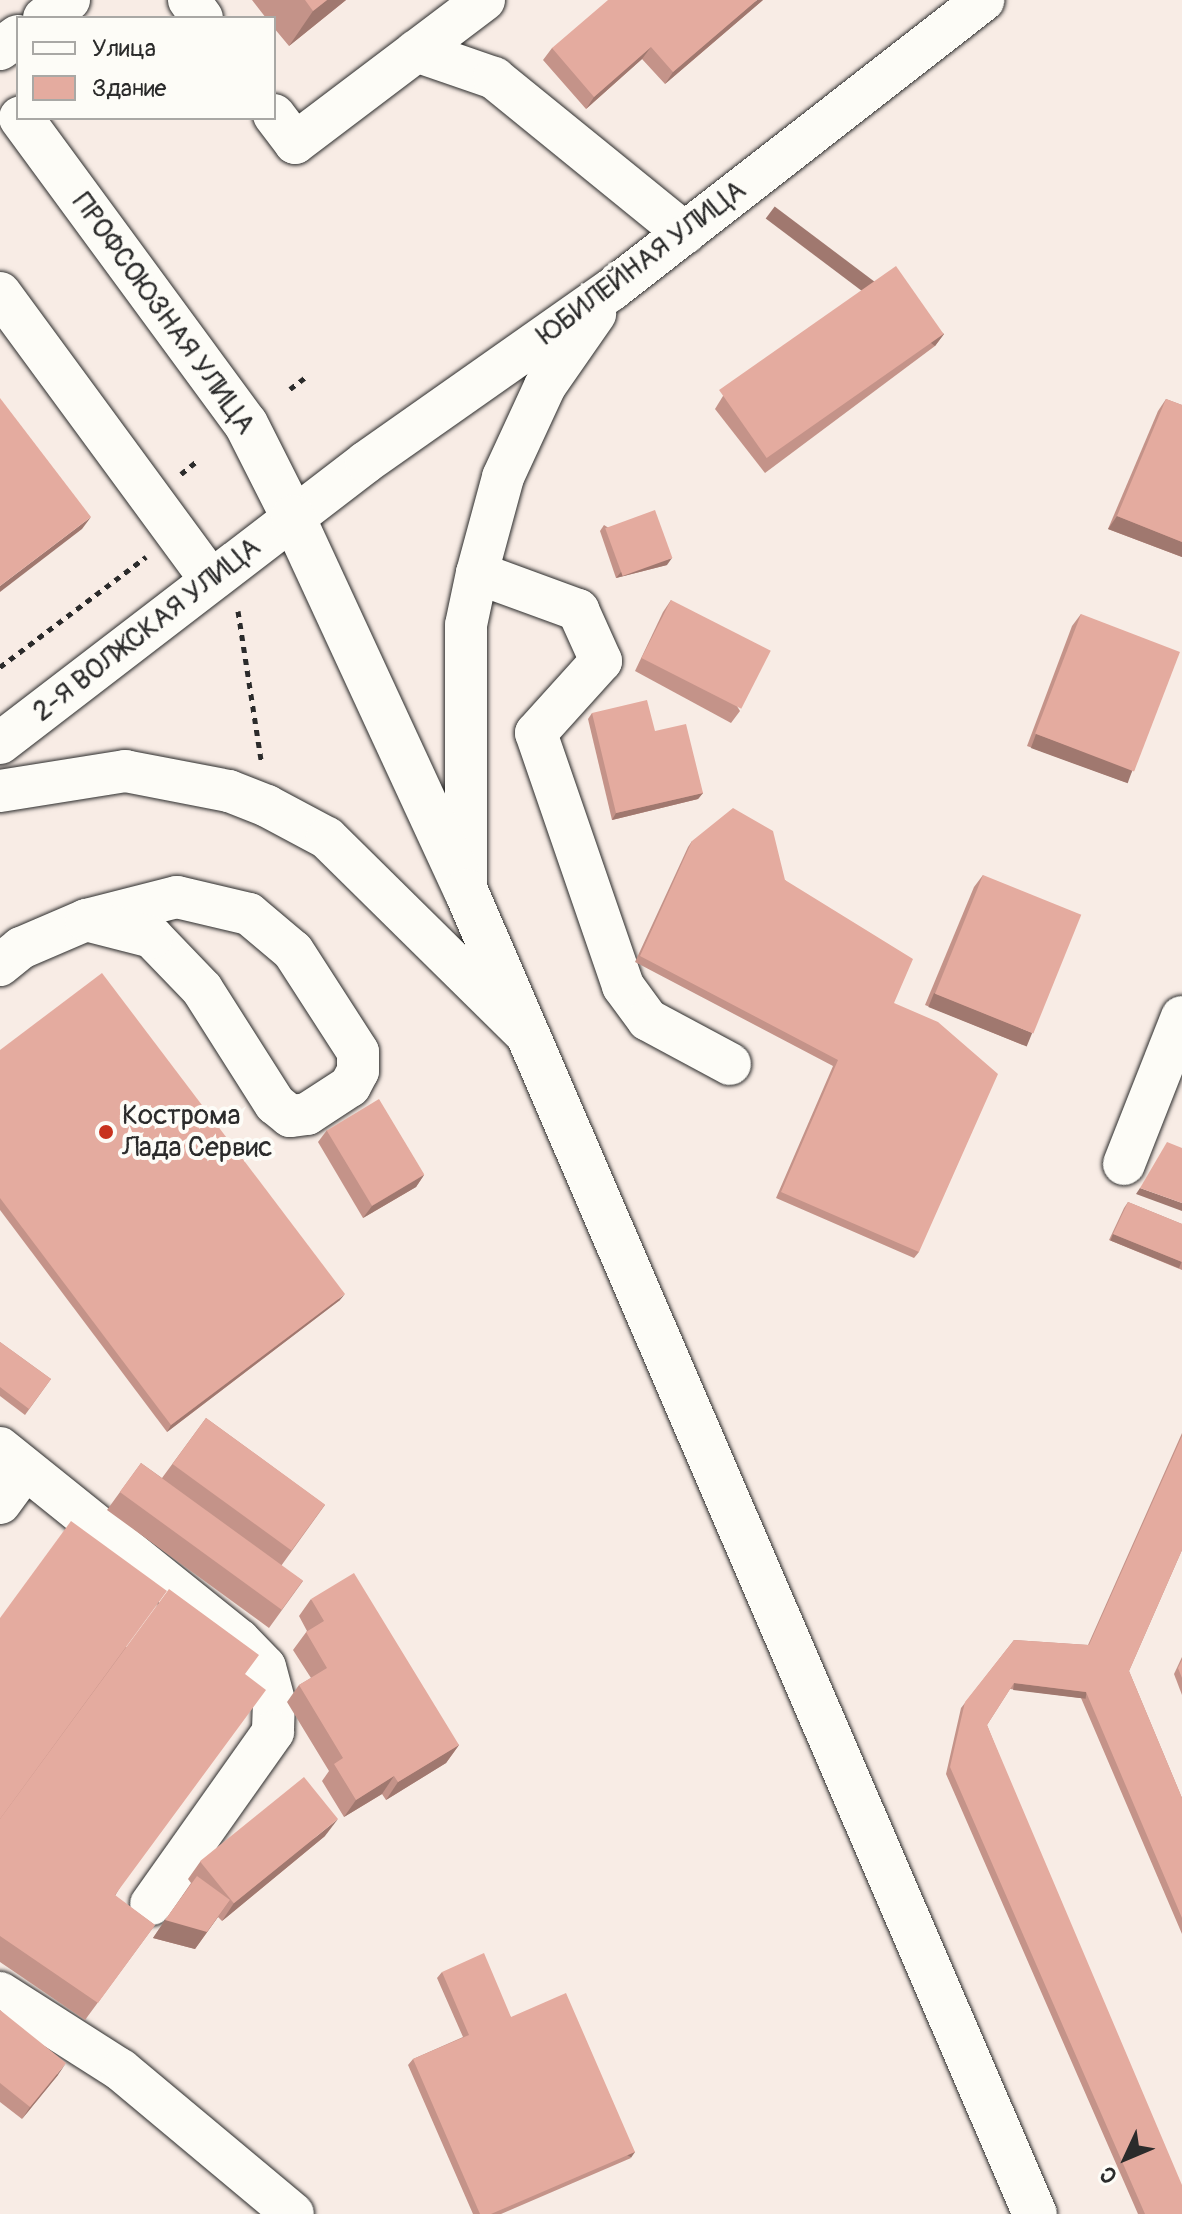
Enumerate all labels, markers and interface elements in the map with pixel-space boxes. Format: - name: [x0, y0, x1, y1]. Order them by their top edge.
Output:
- legend: [16, 16, 276, 120]
- text: Улица: [92, 34, 156, 63]
- text: Здание: [92, 74, 166, 103]
- street label: ЮБИЛЕЙНАЯ УЛИЦА: [531, 174, 753, 352]
- street label: ПРОФСОЮЗНАЯ УЛИЦА: [64, 187, 262, 441]
- street label: 2-Я ВОЛЖСКАЯ УЛИЦА: [27, 531, 267, 729]
- place label: Кострома Лада Сервис: [122, 1099, 272, 1165]
- marker: Кострома Лада Сервис: [97, 1123, 115, 1141]
- north arrow: [1086, 2118, 1166, 2198]
- text: С: [1094, 2160, 1124, 2189]

